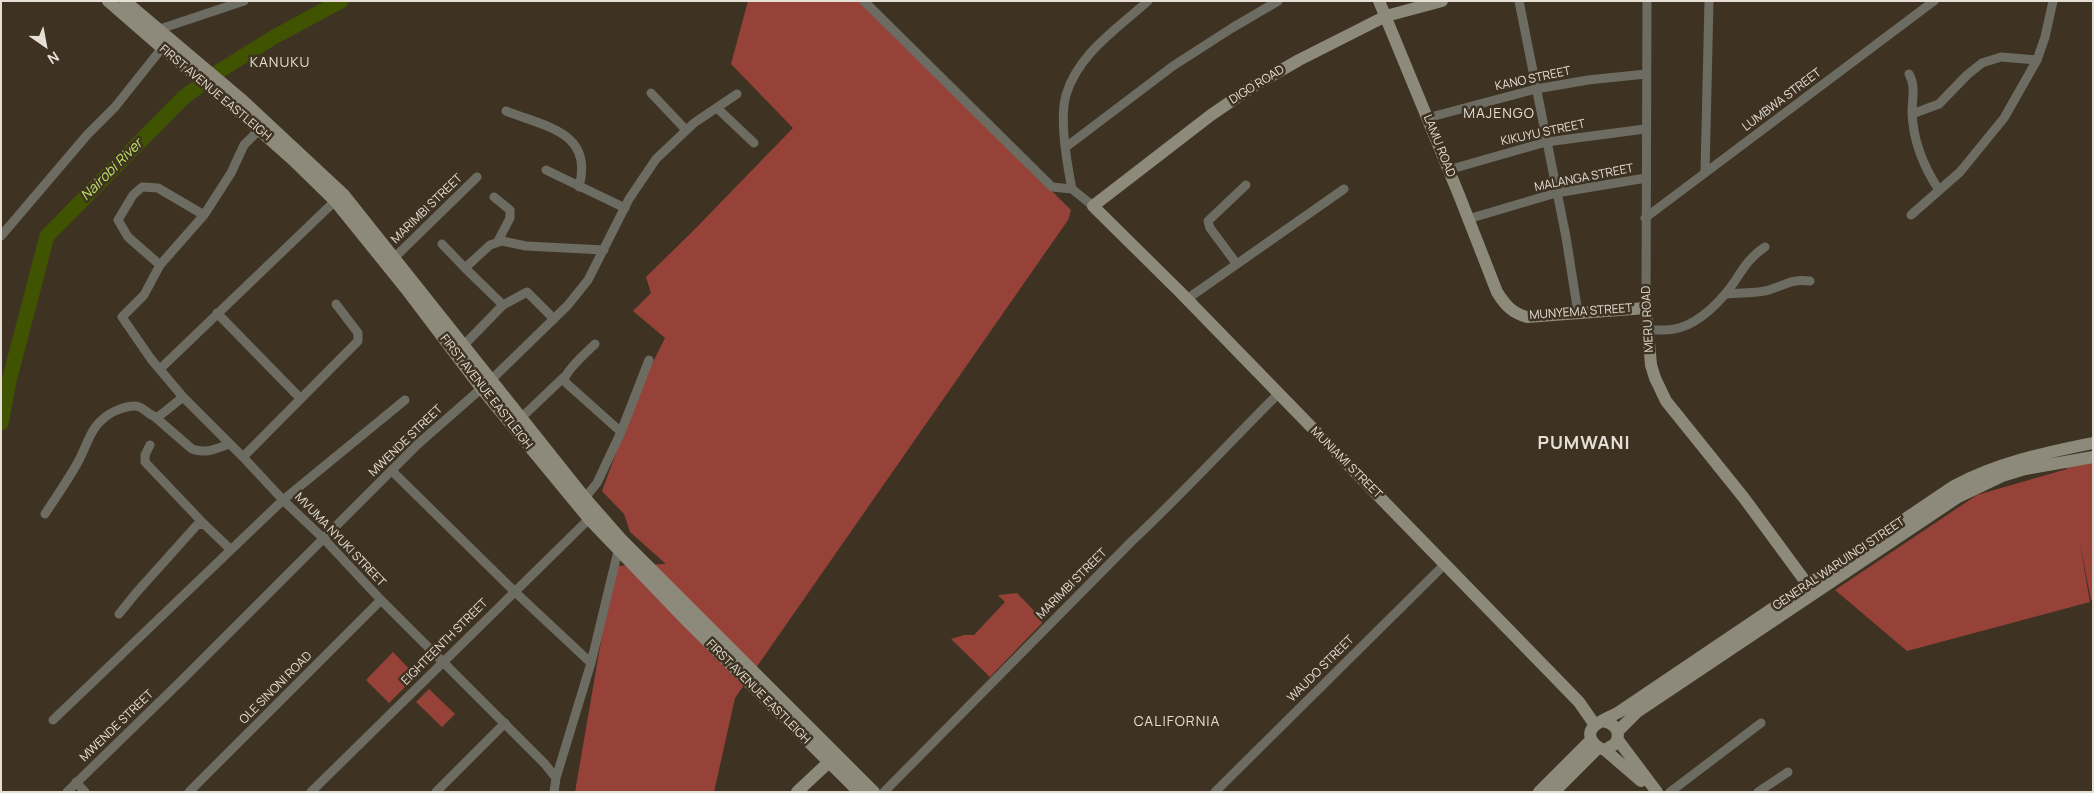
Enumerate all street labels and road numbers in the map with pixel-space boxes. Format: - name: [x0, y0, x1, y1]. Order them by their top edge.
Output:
- street label: FIRST AVENUE EASTLEIGH: [156, 42, 274, 144]
- street label: DIGO ROAD: [1227, 62, 1287, 108]
- street label: KANO STREET: [1494, 64, 1572, 94]
- street label: LUMBWA STREET: [1740, 66, 1824, 134]
- street label: LAMU ROAD: [1420, 113, 1458, 179]
- street label: KIKUYU STREET: [1499, 117, 1587, 149]
- street label: MALANGA STREET: [1533, 161, 1635, 195]
- street label: MARIMBI STREET: [388, 171, 466, 247]
- street label: MERU ROAD: [1639, 285, 1657, 353]
- street label: MUNYEMA STREET: [1529, 301, 1633, 323]
- street label: FIRST AVENUE EASTLEIGH: [437, 332, 535, 452]
- street label: MWENDE STREET: [366, 402, 446, 480]
- street label: MUNIAMI STREET: [1307, 424, 1385, 502]
- street label: MVUMA NYUKI STREET: [292, 490, 388, 590]
- street label: GENERAL WARUINGI STREET: [1770, 515, 1908, 613]
- street label: MARIMBI STREET: [1034, 546, 1110, 622]
- street label: EIGHTEENTH STREET: [399, 596, 491, 688]
- street label: WAUDO STREET: [1285, 633, 1357, 705]
- street label: FIRST AVENUE EASTLEIGH: [703, 637, 813, 747]
- street label: OLE SINONI ROAD: [237, 649, 315, 727]
- street label: MWENDE STREET: [77, 687, 157, 765]

